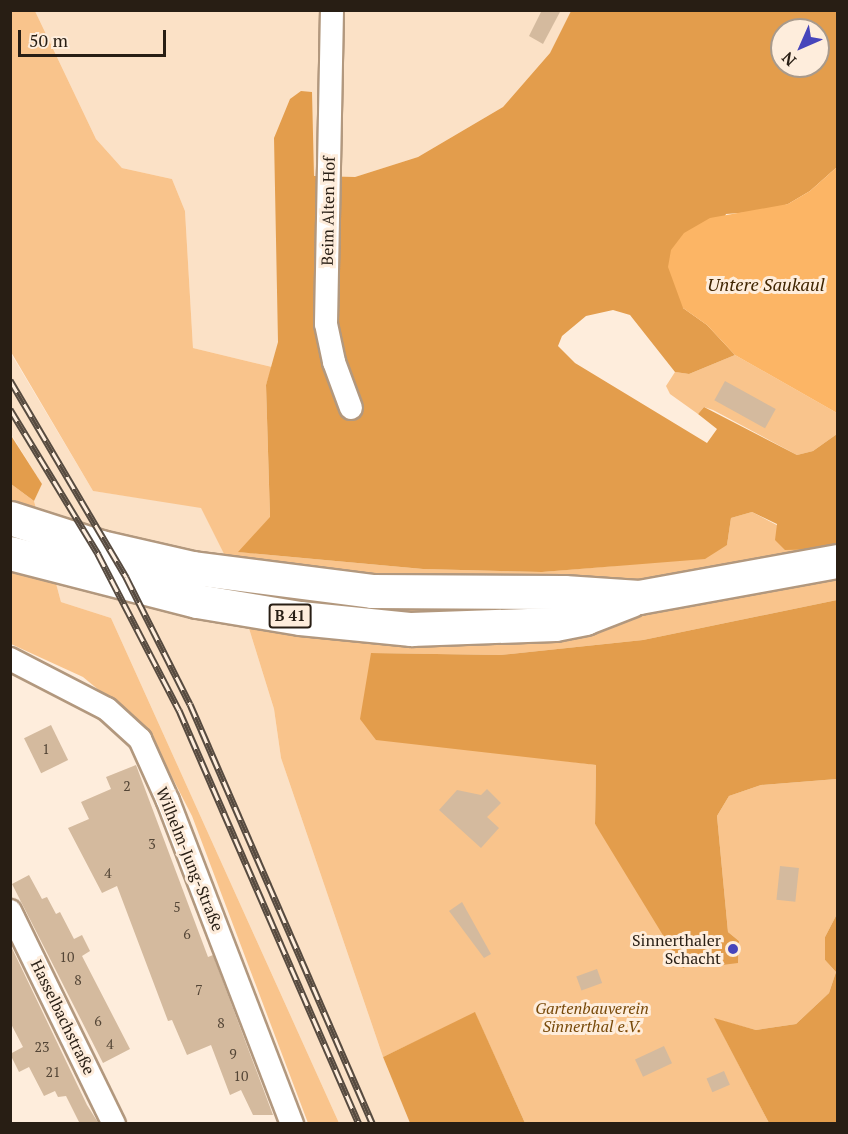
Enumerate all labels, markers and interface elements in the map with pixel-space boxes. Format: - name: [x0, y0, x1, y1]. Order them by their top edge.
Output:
- scale bar: [21, 18, 170, 56]
- north arrow: [770, 18, 830, 78]
- text: 50 m: [29, 28, 68, 52]
- text: N: [777, 47, 801, 71]
- street label: Beim Alten Hof: [317, 156, 339, 266]
- water label: Untere Saukaul: [707, 273, 825, 295]
- road number: B 41: [268, 604, 312, 628]
- house number: 1: [42, 741, 50, 757]
- house number: 2: [123, 778, 131, 794]
- street label: Wilhelm-Jung-Straße: [152, 784, 228, 934]
- house number: 3: [148, 836, 156, 852]
- house number: 4: [104, 865, 112, 881]
- house number: 5: [173, 899, 181, 915]
- house number: 6: [183, 926, 191, 942]
- place label: Sinnerthaler Schacht: [632, 930, 721, 968]
- marker: Sinnerthaler Schacht: [726, 942, 740, 956]
- house number: 10: [60, 949, 74, 965]
- street label: Hasselbachstraße: [27, 956, 99, 1078]
- house number: 8: [74, 972, 82, 988]
- house number: 7: [195, 982, 203, 998]
- park label: Gartenbauverein Sinnerthal e.V.: [535, 998, 649, 1036]
- house number: 6: [94, 1013, 102, 1029]
- house number: 8: [217, 1015, 225, 1031]
- house number: 4: [106, 1036, 114, 1052]
- house number: 23: [35, 1039, 49, 1055]
- house number: 9: [229, 1046, 237, 1062]
- house number: 21: [46, 1064, 60, 1080]
- house number: 10: [234, 1068, 248, 1084]

